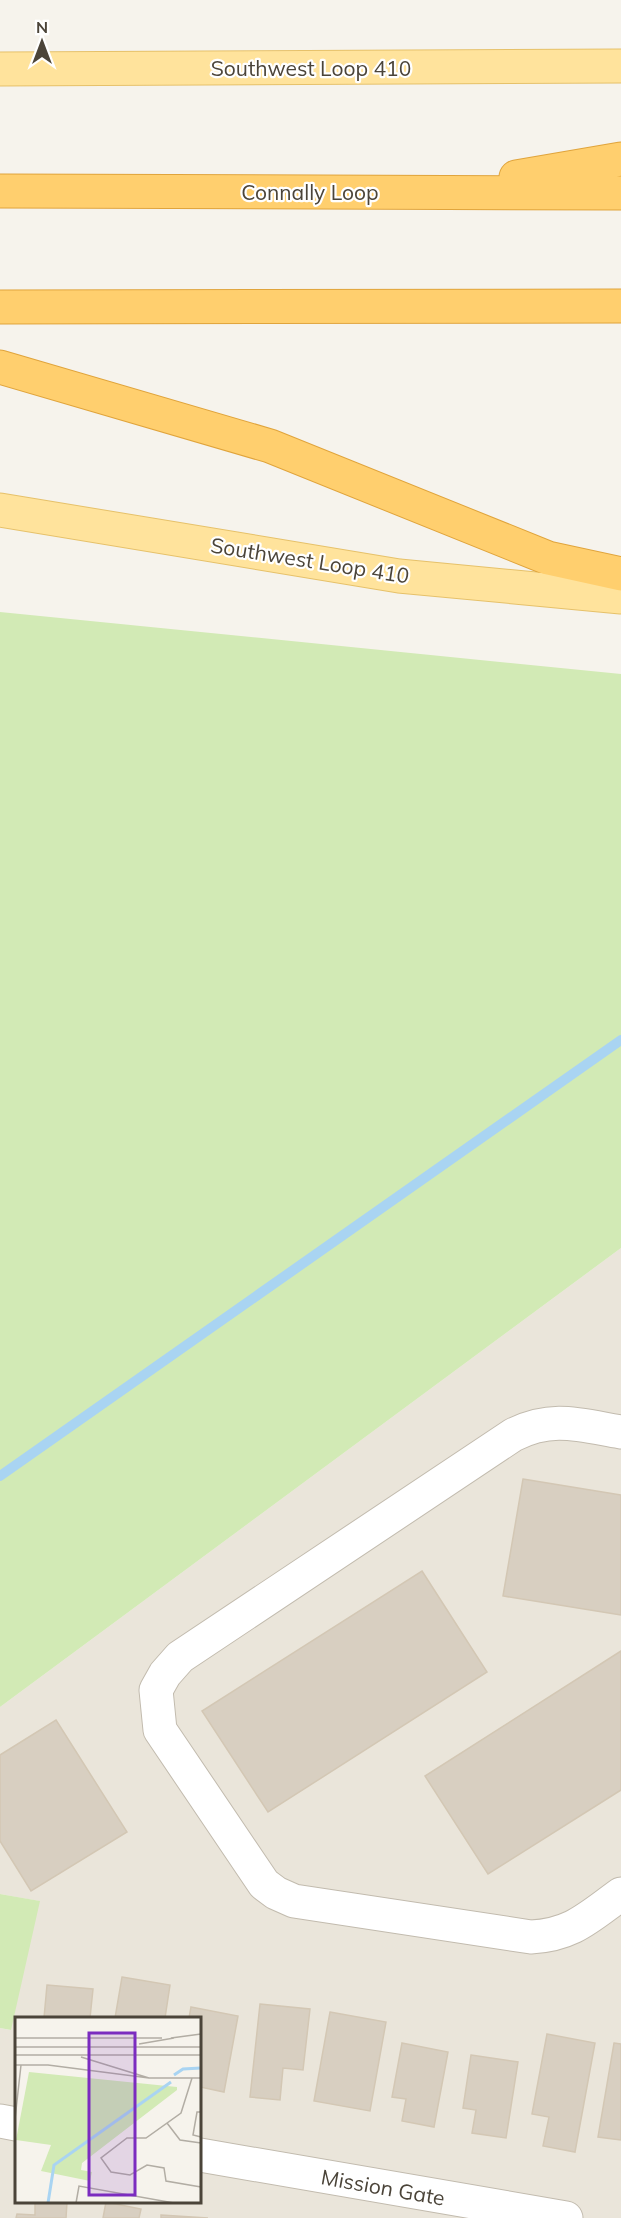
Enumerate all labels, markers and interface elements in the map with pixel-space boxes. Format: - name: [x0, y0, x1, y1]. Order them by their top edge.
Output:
- north arrow: [12, 12, 72, 72]
- text: N: [36, 17, 48, 37]
- street label: Southwest Loop 410: [211, 55, 411, 81]
- street label: Connally Loop: [241, 179, 379, 205]
- street label: Southwest Loop 410: [209, 531, 411, 589]
- inset map: [15, 2017, 201, 2203]
- street label: Mission Gate: [319, 2163, 447, 2211]

